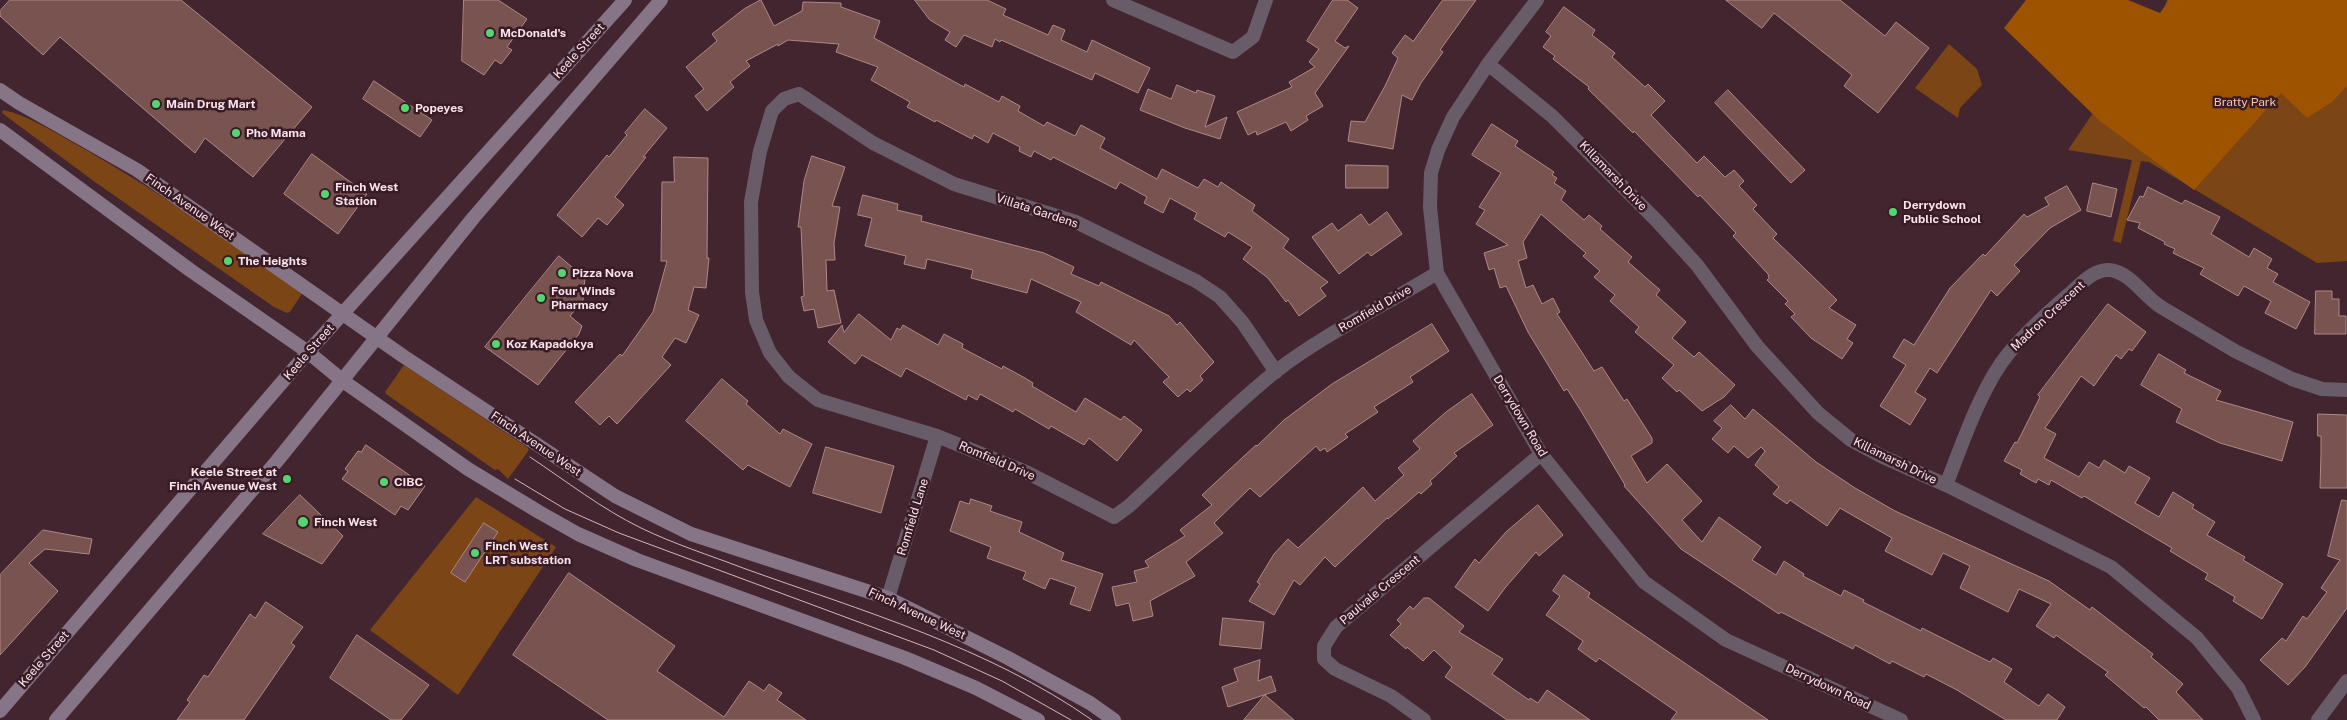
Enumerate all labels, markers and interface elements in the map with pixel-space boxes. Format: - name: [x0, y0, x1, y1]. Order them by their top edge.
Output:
- street label: Keele Street: [550, 20, 608, 82]
- place label: McDonald's: [500, 26, 566, 40]
- marker: McDonald's: [484, 27, 496, 39]
- park label: Bratty Park: [2214, 95, 2276, 109]
- place label: Main Drug Mart: [166, 97, 255, 111]
- marker: Main Drug Mart: [150, 98, 162, 110]
- place label: Popeyes: [415, 101, 463, 115]
- marker: Popeyes: [399, 102, 411, 114]
- place label: Pho Mama: [246, 126, 306, 140]
- marker: Pho Mama: [230, 127, 242, 139]
- street label: Killamarsh Drive: [1576, 138, 1650, 214]
- street label: Finch Avenue West: [143, 171, 237, 243]
- place label: Finch West Station: [335, 180, 398, 208]
- marker: Finch West Station: [319, 188, 331, 200]
- street label: Villata Gardens: [994, 191, 1080, 231]
- place label: Derrydown Public School: [1903, 198, 1981, 226]
- marker: Derrydown Public School: [1887, 206, 1899, 218]
- place label: The Heights: [238, 254, 307, 268]
- marker: The Heights: [222, 255, 234, 267]
- place label: Pizza Nova: [572, 266, 634, 280]
- marker: Pizza Nova: [556, 267, 568, 279]
- street label: Madron Crescent: [2008, 278, 2088, 354]
- street label: Romfield Drive: [1336, 282, 1414, 336]
- place label: Four Winds Pharmacy: [551, 284, 615, 312]
- marker: Four Winds Pharmacy: [535, 292, 547, 304]
- street label: Keele Street: [281, 321, 337, 383]
- place label: Koz Kapadokya: [506, 337, 594, 351]
- marker: Koz Kapadokya: [490, 338, 502, 350]
- street label: Derrydown Road: [1490, 373, 1550, 459]
- street label: Finch Avenue West: [488, 408, 584, 480]
- street label: Killamarsh Drive: [1851, 435, 1939, 487]
- street label: Romfield Drive: [957, 438, 1037, 484]
- place label: Keele Street at Finch Avenue West: [169, 465, 277, 493]
- marker: Keele Street at Finch Avenue West: [281, 473, 293, 485]
- place label: CIBC: [394, 475, 423, 489]
- marker: CIBC: [378, 476, 390, 488]
- street label: Romfield Lane: [894, 477, 932, 557]
- marker: Finch West: [296, 515, 310, 529]
- place label: Finch West: [314, 515, 377, 529]
- place label: Finch West LRT substation: [485, 539, 571, 567]
- marker: Finch West LRT substation: [469, 547, 481, 559]
- street label: Paulvale Crescent: [1337, 552, 1423, 628]
- street label: Finch Avenue West: [866, 585, 968, 643]
- street label: Keele Street: [16, 628, 72, 690]
- street label: Derrydown Road: [1783, 661, 1873, 713]

